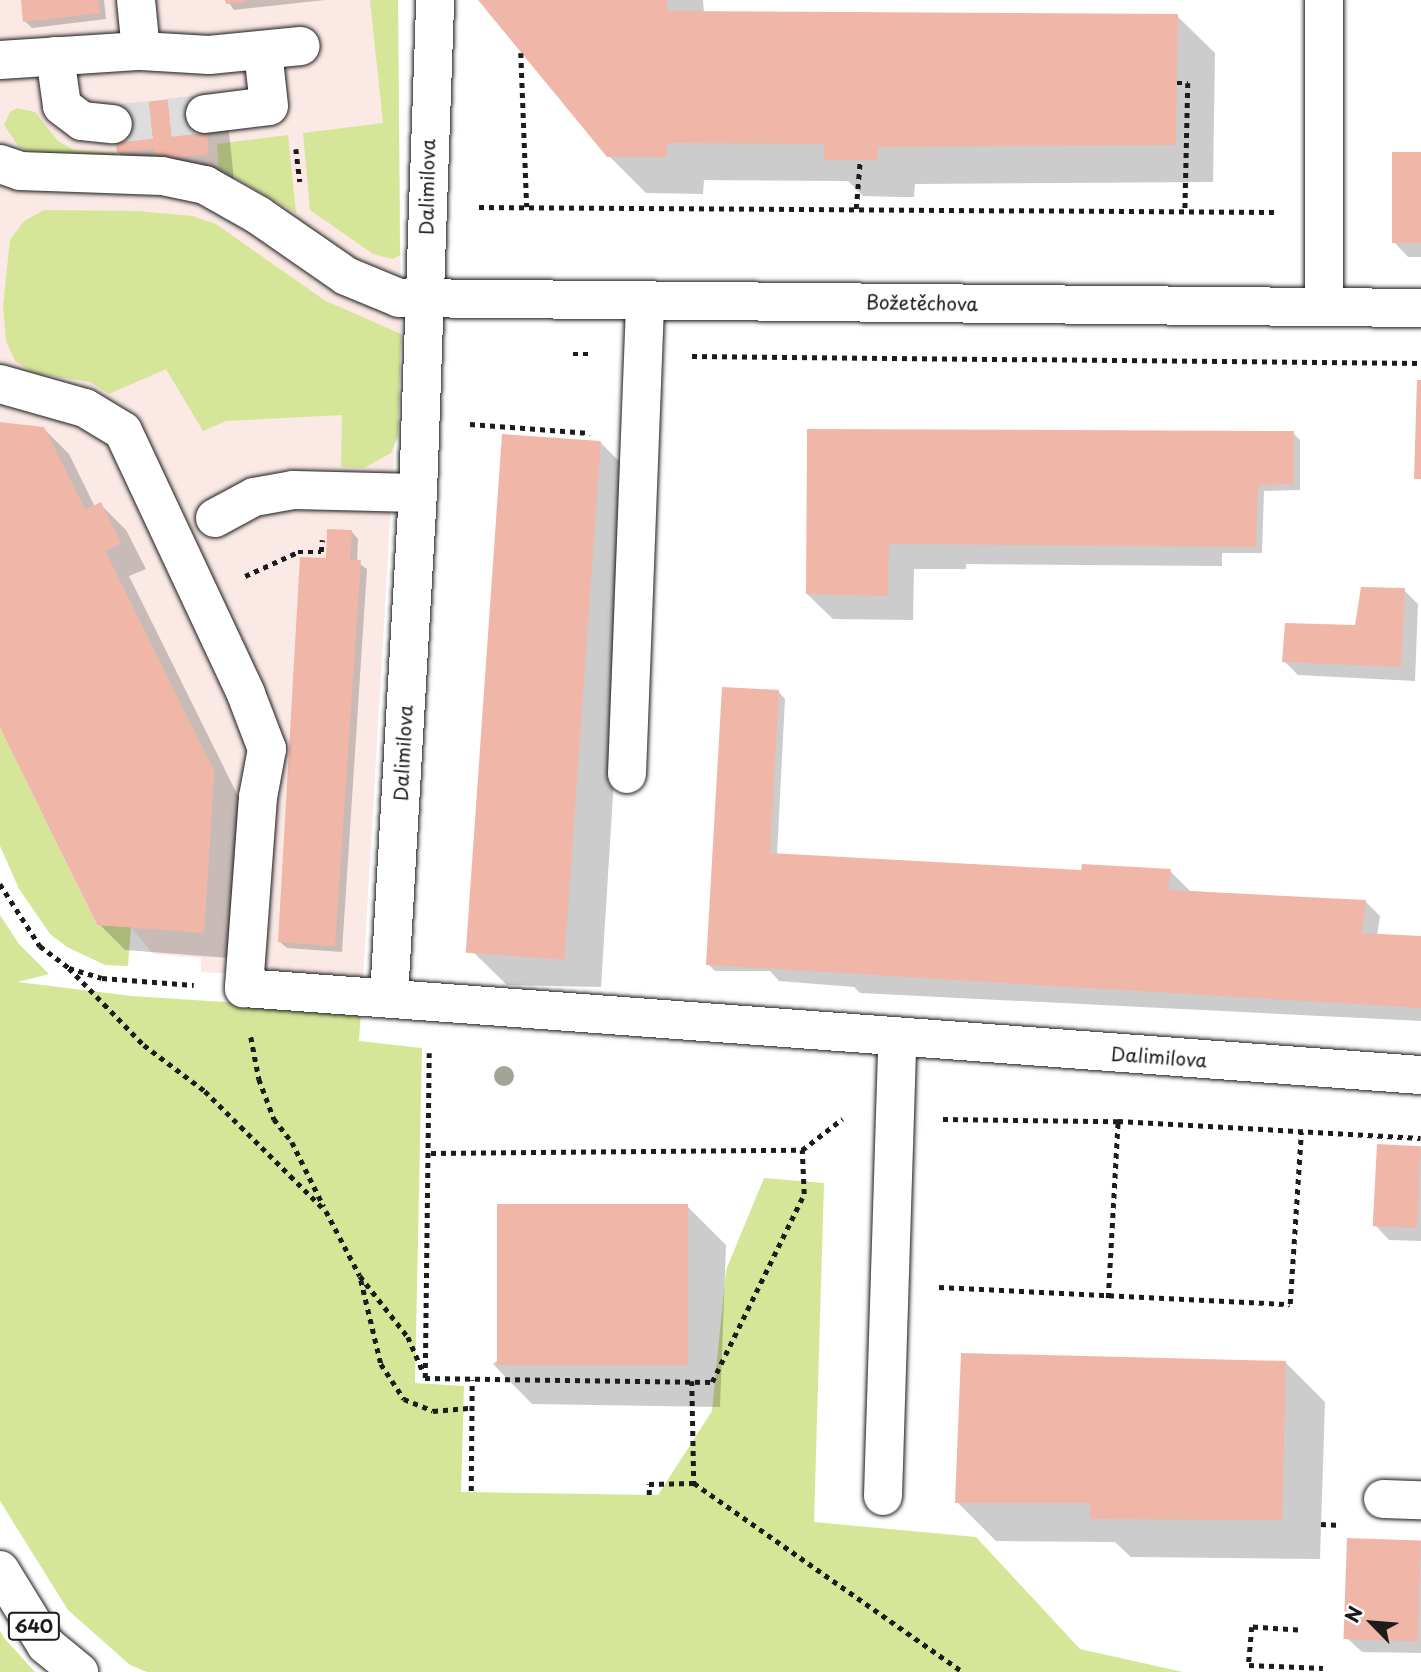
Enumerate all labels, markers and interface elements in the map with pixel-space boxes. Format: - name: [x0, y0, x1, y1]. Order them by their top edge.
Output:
- street label: Dalimilova: [415, 139, 439, 235]
- street label: Božetěchova: [866, 291, 978, 315]
- street label: Dalimilova: [389, 704, 417, 802]
- street label: Dalimilova: [1110, 1042, 1208, 1072]
- north arrow: [1337, 1588, 1407, 1658]
- text: N: [1337, 1601, 1369, 1627]
- road number: 640: [8, 1611, 60, 1640]

